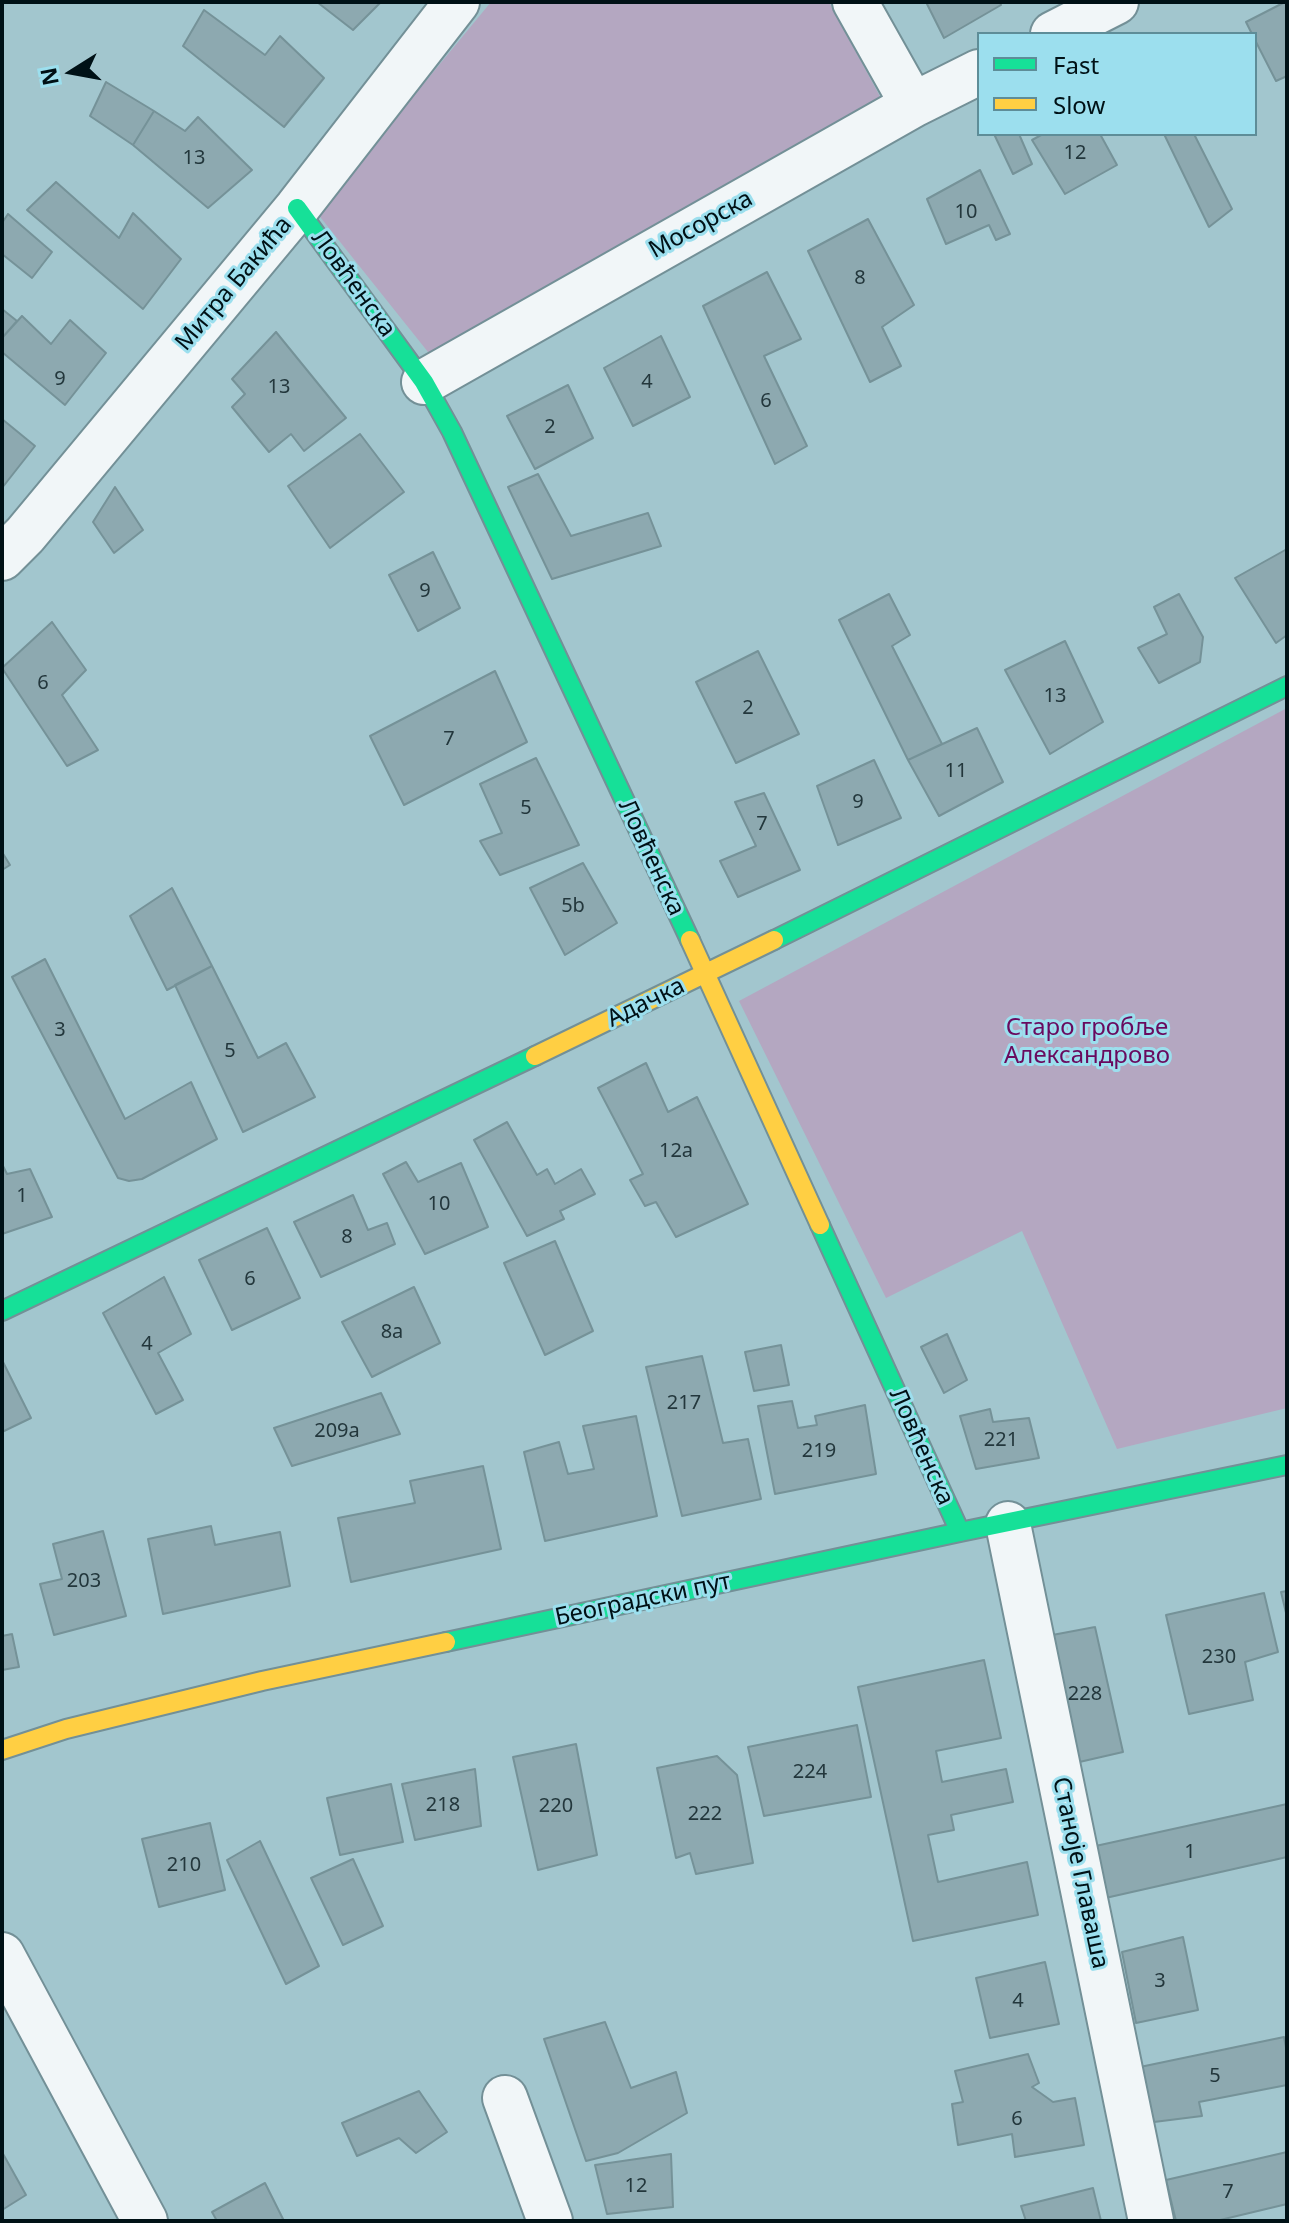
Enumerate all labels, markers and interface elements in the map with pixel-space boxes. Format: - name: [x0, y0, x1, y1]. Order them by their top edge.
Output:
- north arrow: [32, 32, 112, 112]
- legend: [977, 32, 1257, 136]
- text: Fast: [1053, 48, 1099, 81]
- text: N: [32, 65, 65, 88]
- text: Slow: [1053, 88, 1105, 121]
- house number: 12: [1064, 141, 1086, 165]
- house number: 13: [183, 146, 205, 170]
- street label: Мосорска: [644, 185, 758, 265]
- house number: 10: [955, 200, 977, 224]
- street label: Митра Бакића: [170, 211, 298, 357]
- street label: Ловћенска: [305, 225, 401, 343]
- house number: 8: [854, 266, 866, 290]
- house number: 9: [54, 367, 66, 391]
- house number: 4: [641, 370, 653, 394]
- house number: 13: [268, 375, 290, 399]
- house number: 6: [760, 389, 772, 413]
- house number: 2: [544, 415, 556, 439]
- house number: 9: [419, 579, 431, 603]
- house number: 6: [37, 671, 49, 695]
- house number: 13: [1044, 684, 1066, 708]
- house number: 2: [742, 696, 754, 720]
- house number: 7: [443, 727, 455, 751]
- house number: 11: [945, 759, 967, 783]
- house number: 9: [852, 790, 864, 814]
- street label: Ловћенска: [612, 795, 690, 921]
- house number: 5: [520, 796, 532, 820]
- house number: 7: [756, 812, 768, 836]
- house number: 5b: [561, 894, 585, 918]
- street label: Адачка: [602, 972, 690, 1034]
- park label: Старо гробље Александрово: [1004, 1014, 1170, 1070]
- house number: 3: [54, 1018, 66, 1042]
- house number: 5: [224, 1039, 236, 1063]
- house number: 12a: [659, 1139, 693, 1163]
- house number: 1: [16, 1184, 28, 1208]
- house number: 10: [428, 1192, 450, 1216]
- house number: 8: [341, 1225, 353, 1249]
- house number: 6: [244, 1267, 256, 1291]
- house number: 8a: [381, 1320, 403, 1344]
- house number: 4: [141, 1332, 153, 1356]
- street label: Ловћенска: [882, 1384, 960, 1510]
- house number: 217: [667, 1391, 701, 1415]
- house number: 209a: [314, 1419, 360, 1443]
- house number: 221: [984, 1428, 1018, 1452]
- house number: 219: [802, 1439, 836, 1463]
- street label: Београдски пут: [553, 1567, 733, 1633]
- house number: 203: [67, 1569, 101, 1593]
- house number: 230: [1202, 1645, 1236, 1669]
- house number: 228: [1068, 1682, 1102, 1706]
- house number: 224: [793, 1760, 827, 1784]
- street label: Станоје Главаша: [1046, 1775, 1114, 1971]
- house number: 218: [426, 1793, 460, 1817]
- house number: 220: [539, 1794, 573, 1818]
- house number: 222: [688, 1802, 722, 1826]
- house number: 1: [1184, 1840, 1196, 1864]
- house number: 210: [167, 1853, 201, 1877]
- house number: 3: [1154, 1969, 1166, 1993]
- house number: 4: [1012, 1989, 1024, 2013]
- house number: 5: [1209, 2064, 1221, 2088]
- house number: 6: [1011, 2107, 1023, 2131]
- house number: 12: [625, 2174, 647, 2198]
- house number: 7: [1222, 2180, 1234, 2204]

